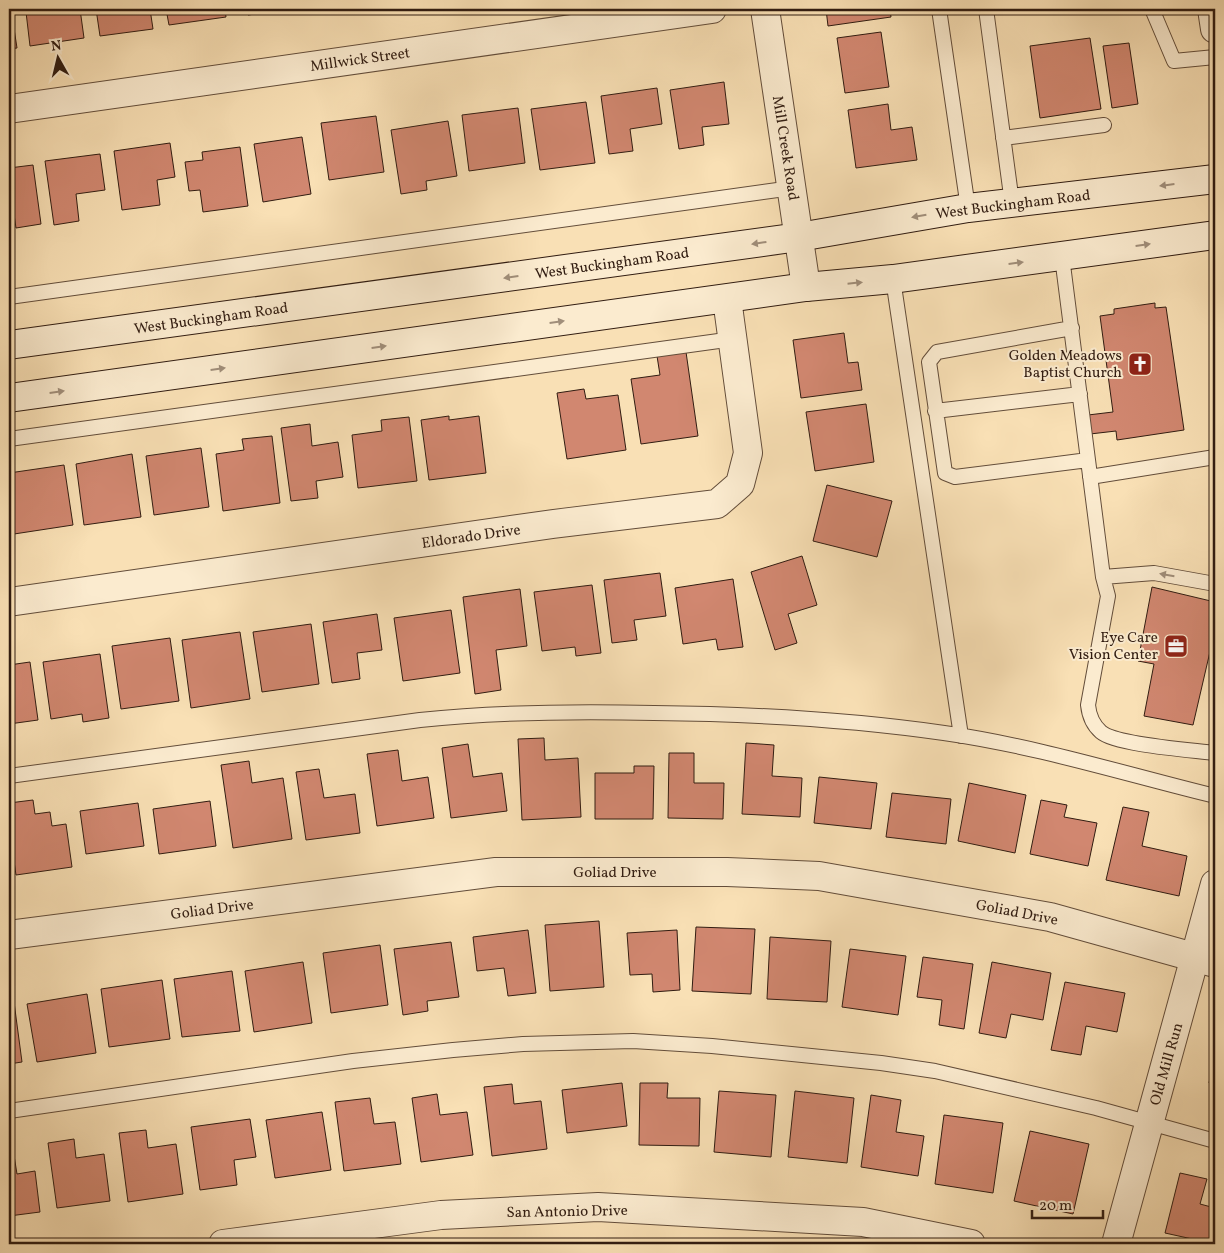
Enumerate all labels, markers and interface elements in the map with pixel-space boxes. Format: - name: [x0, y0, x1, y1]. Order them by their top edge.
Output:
- north arrow: [32, 32, 82, 82]
- text: N: [50, 36, 63, 57]
- street label: Millwick Street: [309, 43, 411, 78]
- street label: Mill Creek Road: [766, 94, 803, 202]
- one-way arrow: [1159, 181, 1175, 189]
- street label: West Buckingham Road: [935, 186, 1092, 225]
- one-way arrow: [911, 213, 927, 221]
- one-way arrow: [750, 239, 766, 247]
- one-way arrow: [1136, 241, 1152, 249]
- street label: West Buckingham Road: [534, 243, 691, 286]
- one-way arrow: [1008, 258, 1024, 266]
- one-way arrow: [503, 273, 519, 281]
- one-way arrow: [847, 278, 863, 286]
- street label: West Buckingham Road: [133, 298, 290, 341]
- one-way arrow: [550, 318, 566, 326]
- one-way arrow: [371, 343, 387, 351]
- place label: Golden Meadows Baptist Church: [1009, 346, 1122, 384]
- church icon: Golden Meadows Baptist Church: [1127, 351, 1153, 377]
- one-way arrow: [210, 365, 226, 373]
- one-way arrow: [49, 387, 65, 395]
- street label: Eldorado Drive: [420, 520, 522, 555]
- one-way arrow: [1159, 571, 1175, 579]
- place label: Eye Care Vision Center: [1069, 628, 1158, 666]
- office icon: Eye Care Vision Center: [1163, 633, 1189, 659]
- street label: Goliad Drive: [573, 863, 657, 884]
- street label: Goliad Drive: [170, 895, 255, 926]
- street label: Goliad Drive: [974, 895, 1060, 932]
- street label: Old Mill Run: [1146, 1021, 1189, 1108]
- scale bar: [1032, 1188, 1103, 1220]
- text: 20 m: [1039, 1196, 1072, 1217]
- street label: San Antonio Drive: [506, 1201, 628, 1224]

